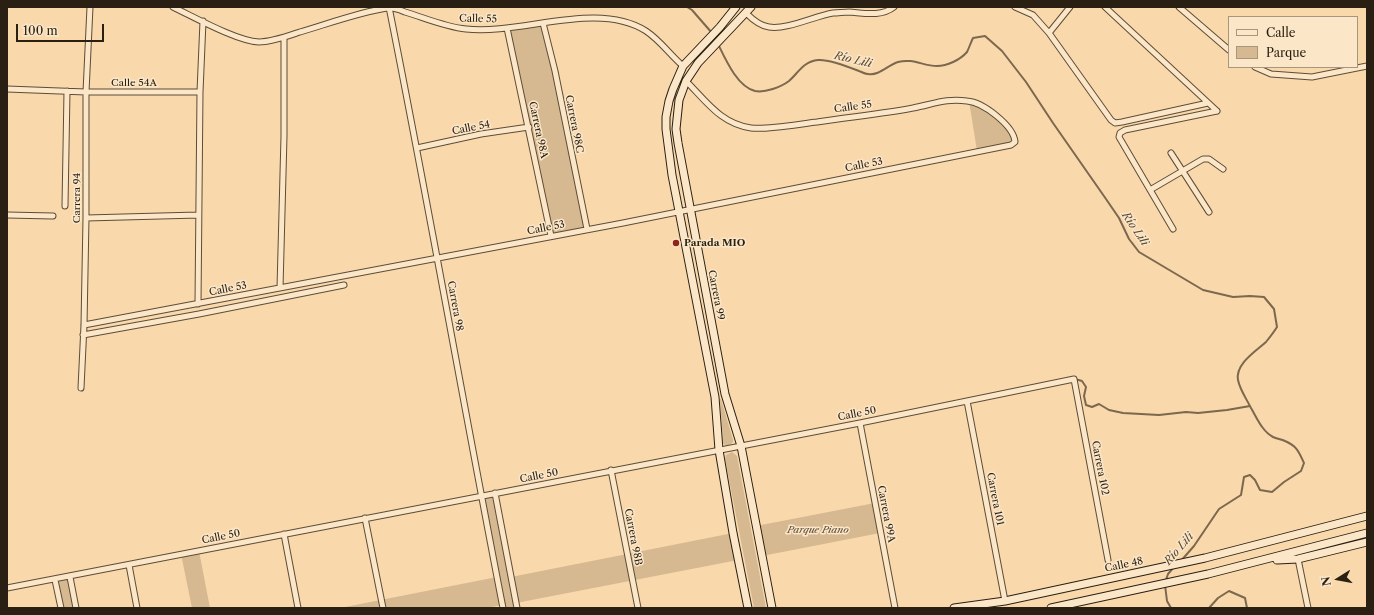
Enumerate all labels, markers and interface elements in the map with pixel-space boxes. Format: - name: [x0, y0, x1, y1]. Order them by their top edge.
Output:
- street label: Calle 55: [459, 13, 497, 25]
- scale bar: [18, 16, 106, 42]
- legend: [1228, 16, 1358, 68]
- text: 100 m: [23, 23, 58, 38]
- text: Calle: [1266, 25, 1295, 40]
- text: Parque: [1266, 45, 1306, 60]
- water label: Río Lili: [833, 49, 873, 71]
- street label: Calle 54A: [111, 77, 157, 89]
- street label: Carrera 98C: [563, 94, 585, 154]
- street label: Calle 55: [833, 98, 873, 116]
- street label: Carrera 98A: [526, 100, 550, 160]
- street label: Calle 54: [451, 118, 491, 138]
- street label: Calle 53: [844, 155, 884, 175]
- street label: Carrera 94: [71, 173, 83, 223]
- water label: Río Lili: [1119, 210, 1151, 248]
- street label: Calle 53: [526, 218, 566, 238]
- place label: Parada MIO: [684, 237, 745, 249]
- marker: Parada MIO: [671, 238, 681, 248]
- street label: Carrera 99: [705, 269, 727, 321]
- street label: Calle 53: [208, 279, 248, 299]
- street label: Carrera 98: [445, 280, 465, 332]
- street label: Calle 50: [837, 404, 877, 424]
- street label: Carrera 102: [1089, 440, 1111, 496]
- street label: Calle 50: [519, 466, 559, 486]
- street label: Carrera 101: [984, 471, 1006, 527]
- street label: Carrera 99A: [875, 484, 897, 544]
- street label: Carrera 98B: [622, 508, 644, 566]
- park label: Parque Piano: [787, 524, 849, 536]
- street label: Calle 50: [201, 527, 241, 547]
- water label: Río Lili: [1162, 530, 1196, 568]
- street label: Calle 48: [1104, 555, 1144, 575]
- north arrow: [1318, 559, 1358, 599]
- text: N: [1318, 575, 1334, 587]

